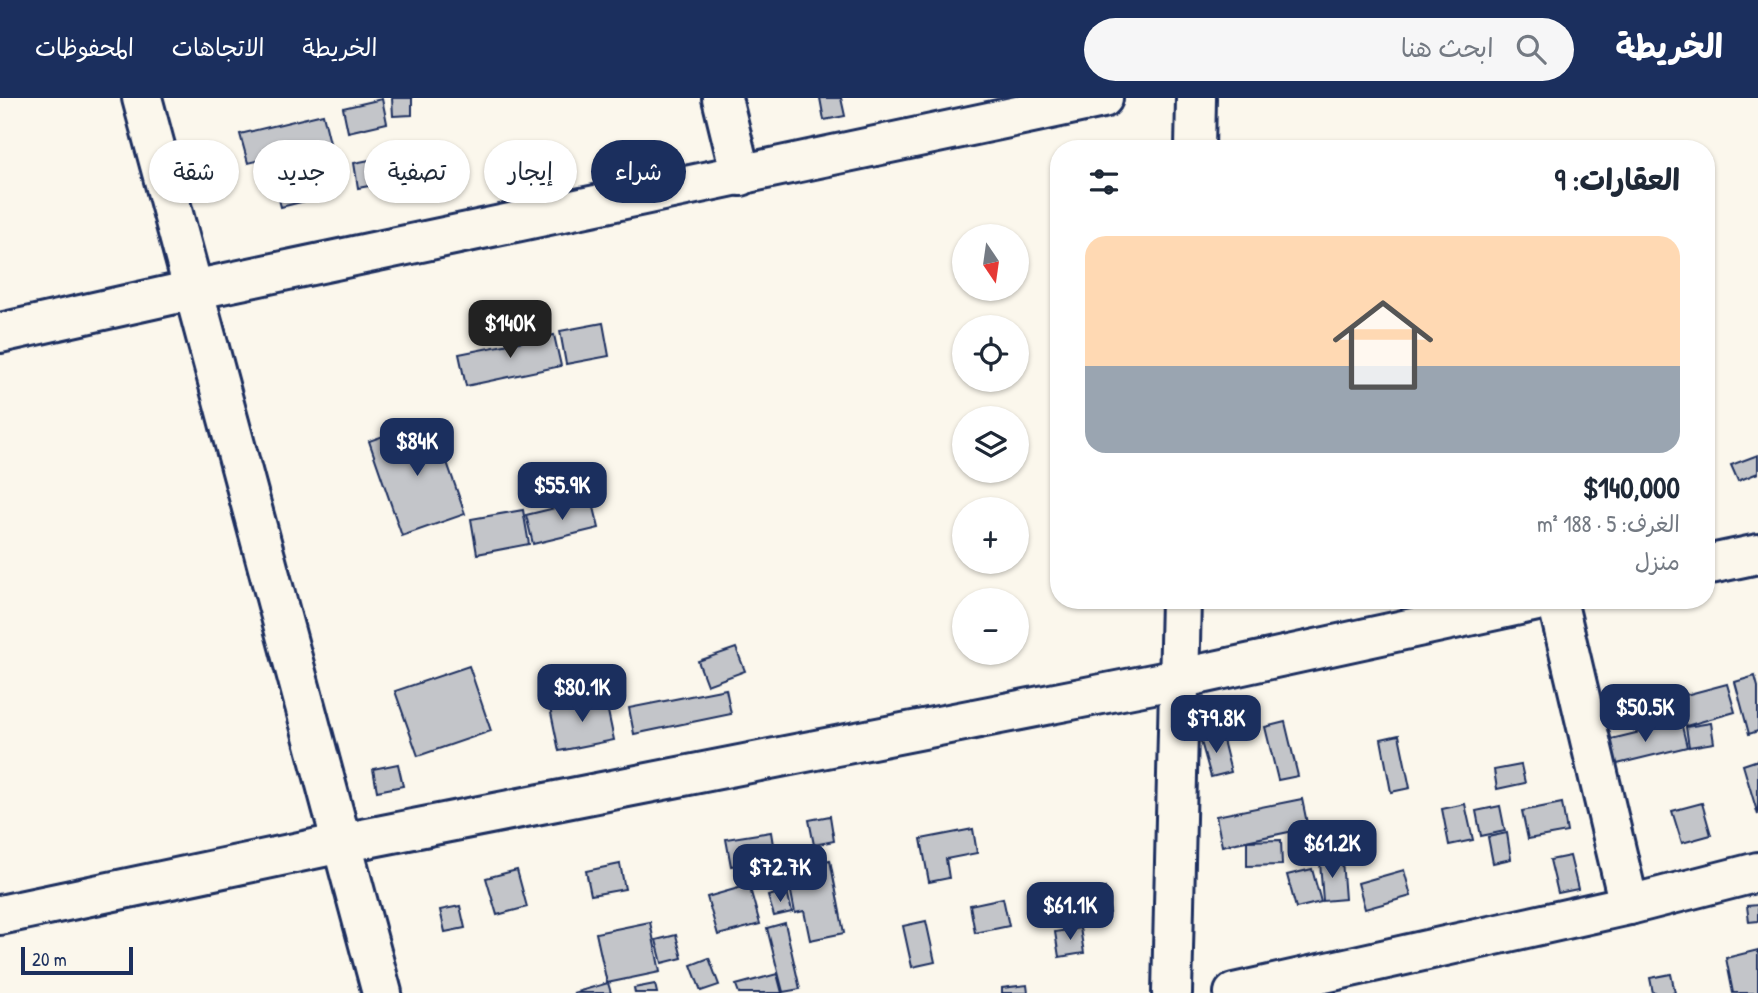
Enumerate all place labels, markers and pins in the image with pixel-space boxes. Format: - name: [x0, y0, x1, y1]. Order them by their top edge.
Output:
- pin: $140K: [461, 300, 559, 360]
- pin: $84K: [376, 418, 458, 478]
- pin: $55.9K: [505, 462, 619, 522]
- pin: $80.1K: [525, 664, 639, 724]
- pin: $50.5K: [1588, 684, 1702, 744]
- pin: $79.8K: [1159, 696, 1273, 755]
- pin: $61.2K: [1275, 820, 1389, 880]
- pin: $72.7K: [723, 844, 837, 904]
- pin: $61.1K: [1013, 882, 1127, 942]

